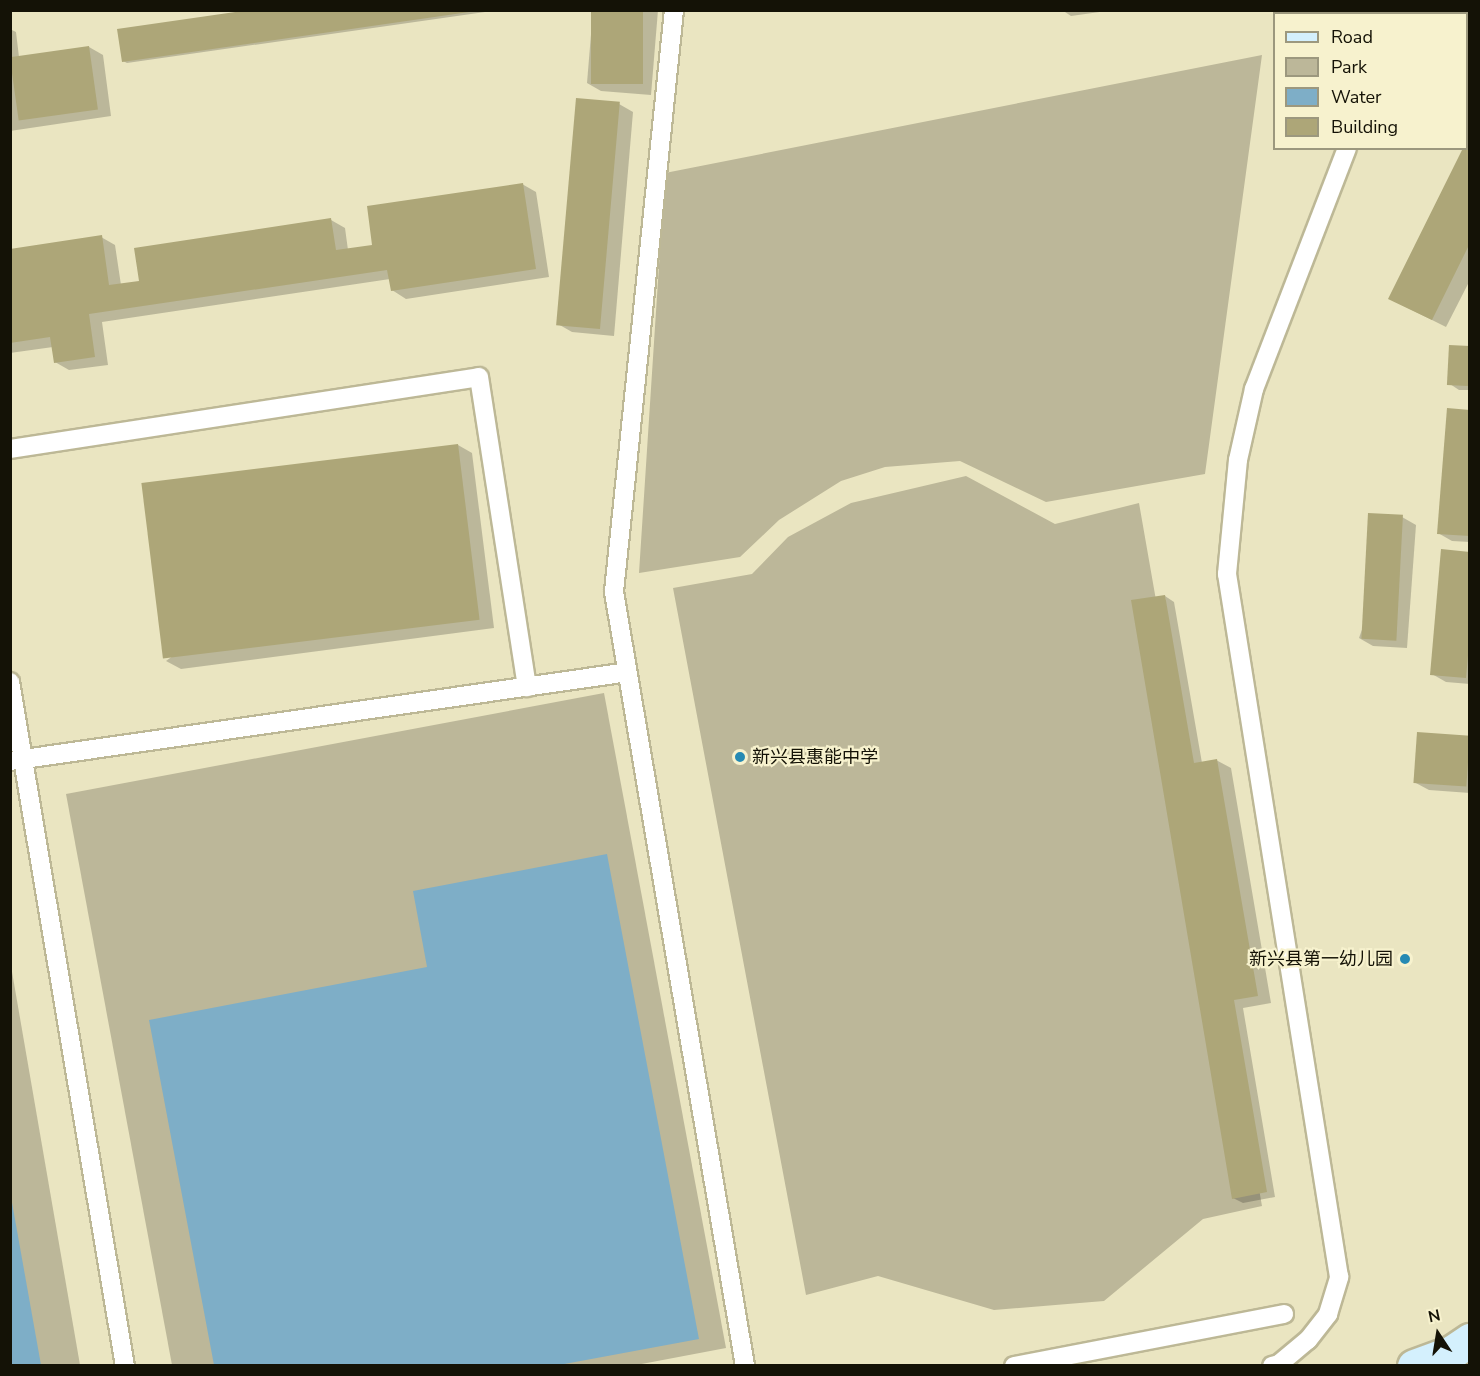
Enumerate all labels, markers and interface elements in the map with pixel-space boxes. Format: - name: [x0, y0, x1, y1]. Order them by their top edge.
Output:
- legend: [1273, 12, 1468, 150]
- text: Road: [1331, 25, 1373, 49]
- text: Park: [1331, 55, 1367, 79]
- text: Water: [1331, 85, 1382, 109]
- text: Building: [1331, 115, 1398, 139]
- place label: 新兴县惠能中学: [752, 746, 878, 768]
- marker: 新兴县惠能中学: [733, 750, 747, 764]
- place label: 新兴县第一幼儿园: [1249, 948, 1393, 970]
- marker: 新兴县第一幼儿园: [1398, 952, 1412, 966]
- north arrow: [1408, 1304, 1468, 1364]
- text: N: [1426, 1304, 1442, 1328]

